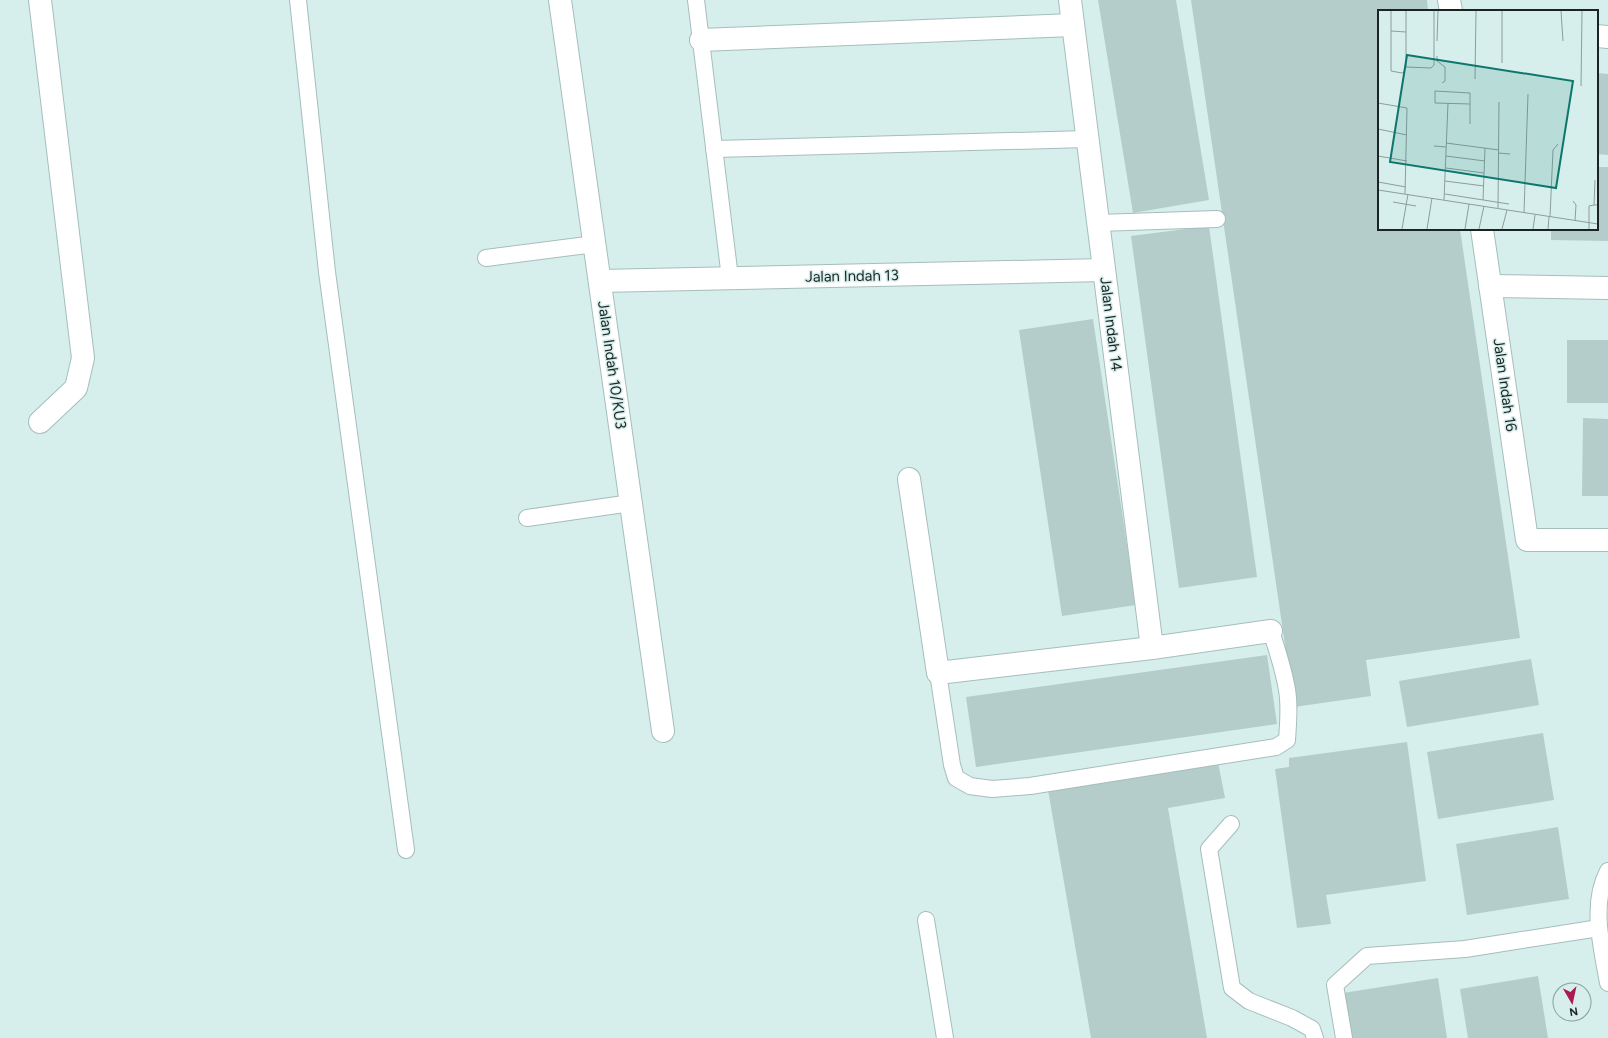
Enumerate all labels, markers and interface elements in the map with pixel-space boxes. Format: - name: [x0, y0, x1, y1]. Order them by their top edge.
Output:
- inset map: [1378, 10, 1598, 230]
- street label: Jalan Indah 13: [805, 266, 899, 286]
- street label: Jalan Indah 14: [1096, 276, 1126, 372]
- street label: Jalan Indah 10/KU3: [594, 300, 630, 430]
- street label: Jalan Indah 16: [1490, 337, 1521, 433]
- north arrow: [1552, 982, 1592, 1022]
- text: N: [1568, 1004, 1579, 1018]

